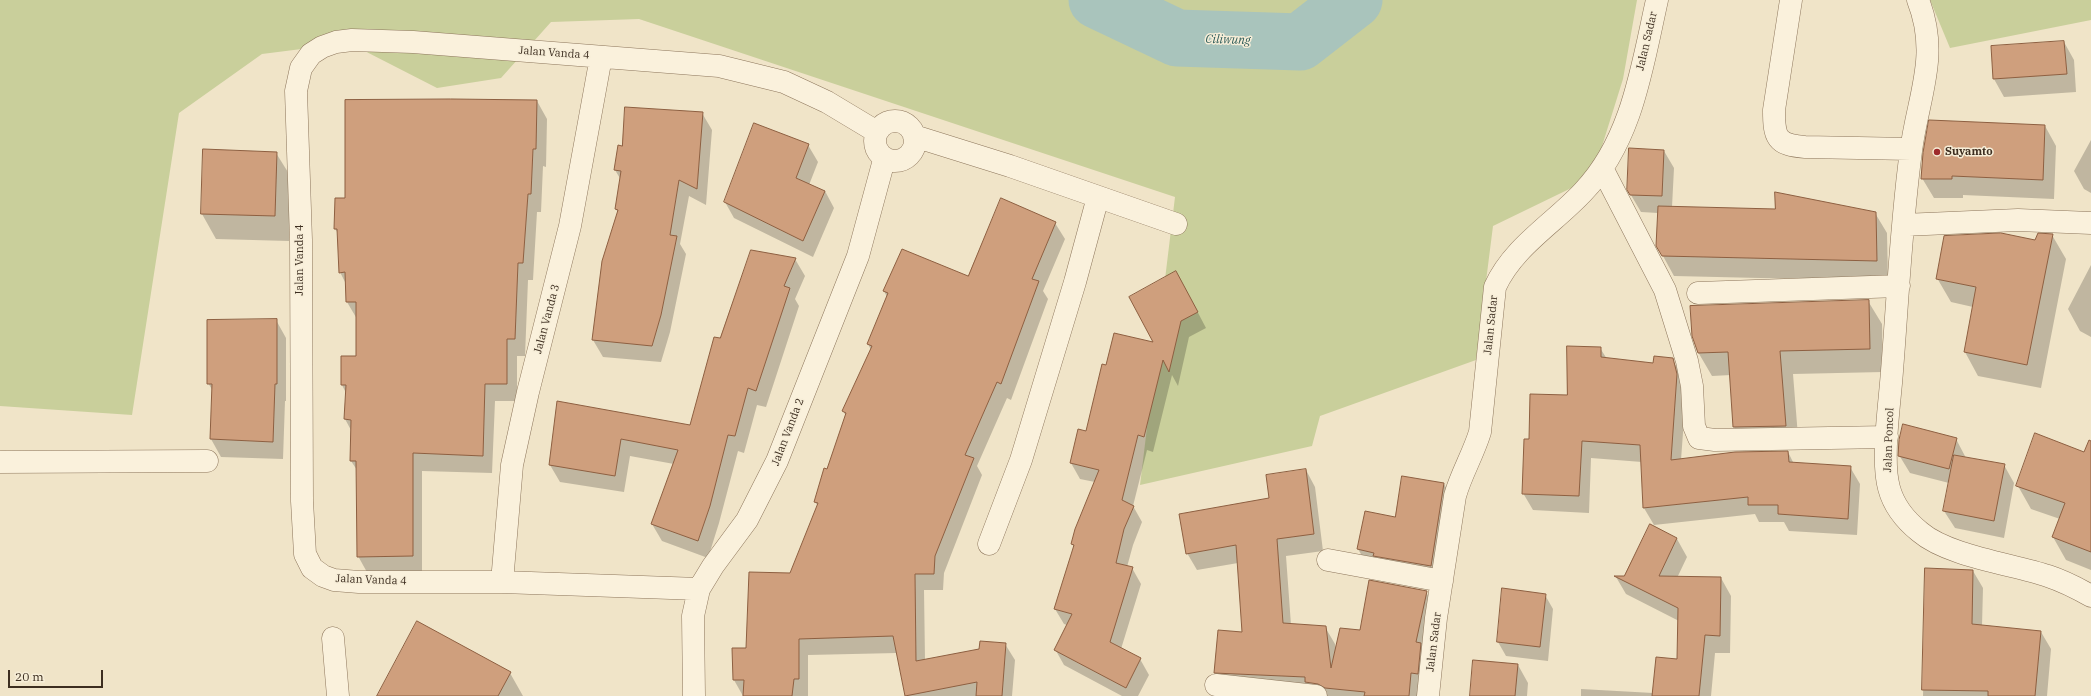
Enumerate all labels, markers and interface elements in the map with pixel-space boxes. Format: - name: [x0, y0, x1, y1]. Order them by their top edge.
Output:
- street label: Jalan Sadar: [1634, 10, 1660, 72]
- water label: Ciliwung: [1205, 32, 1251, 48]
- street label: Jalan Vanda 4: [518, 44, 590, 62]
- place label: Suyamto: [1945, 145, 1993, 159]
- marker: Suyamto: [1932, 147, 1942, 157]
- street label: Jalan Vanda 4: [293, 224, 307, 296]
- street label: Jalan Vanda 3: [531, 283, 563, 355]
- street label: Jalan Sadar: [1481, 295, 1501, 355]
- street label: Jalan Vanda 2: [769, 396, 807, 468]
- street label: Jalan Poncol: [1881, 407, 1897, 473]
- street label: Jalan Vanda 4: [335, 572, 407, 588]
- street label: Jalan Sadar: [1424, 611, 1444, 673]
- scale bar: [10, 662, 105, 688]
- text: 20 m: [15, 669, 44, 684]

